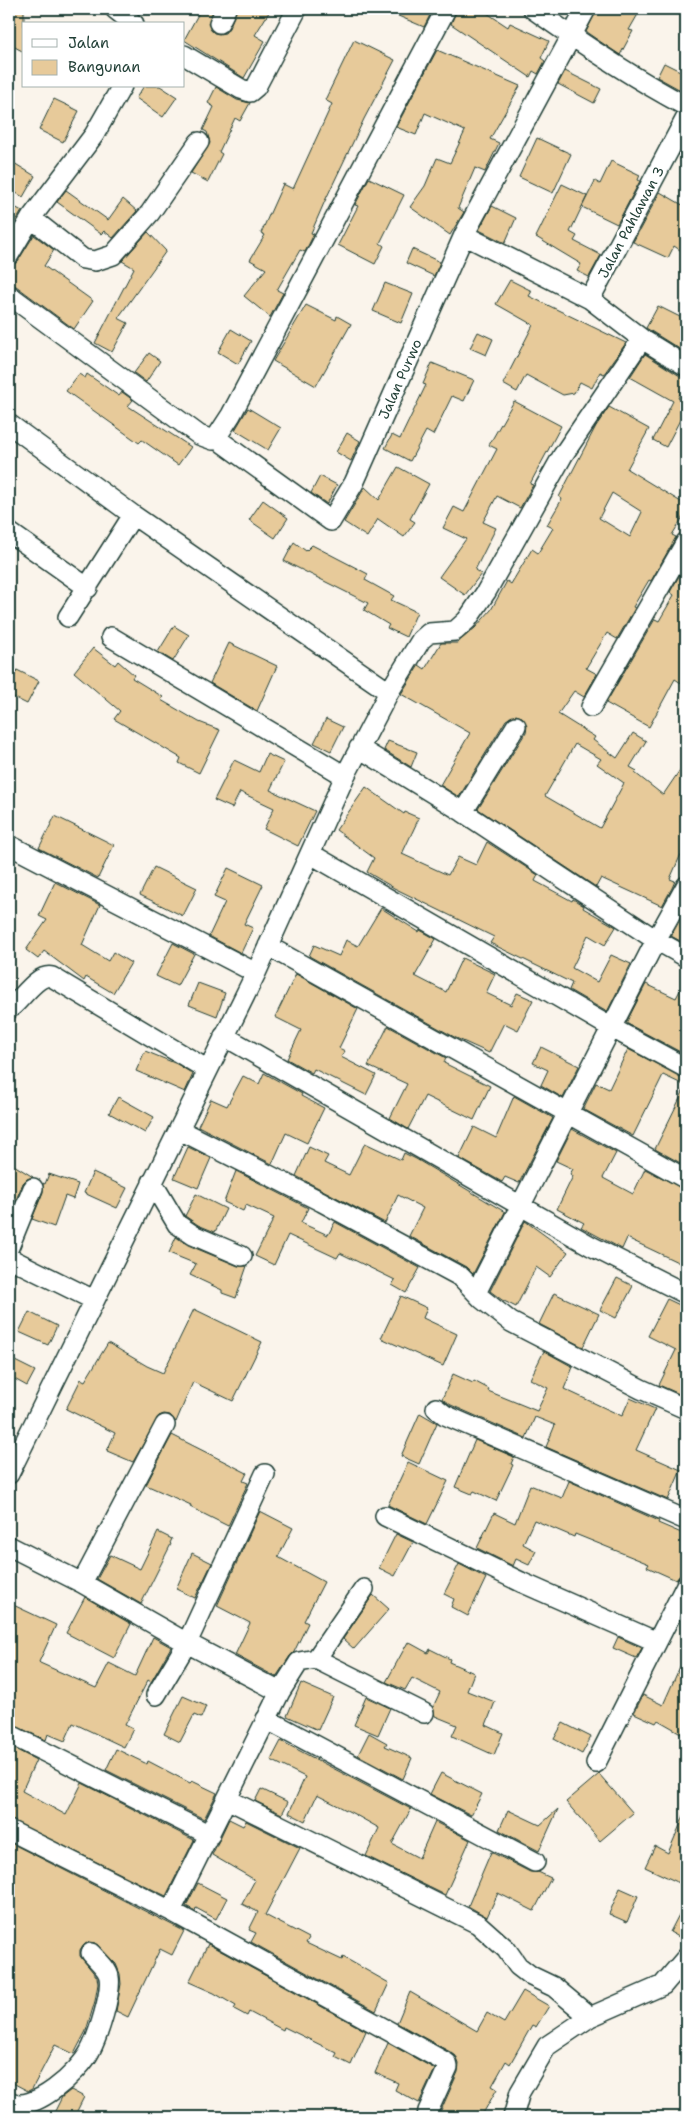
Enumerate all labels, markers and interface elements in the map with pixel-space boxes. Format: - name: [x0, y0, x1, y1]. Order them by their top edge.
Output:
- legend: [22, 22, 185, 88]
- text: Jalan: [68, 33, 109, 53]
- text: Bangunan: [68, 57, 140, 77]
- street label: Jalan Pahlawan 3: [594, 163, 668, 281]
- street label: Jalan Purwo: [374, 336, 426, 422]

